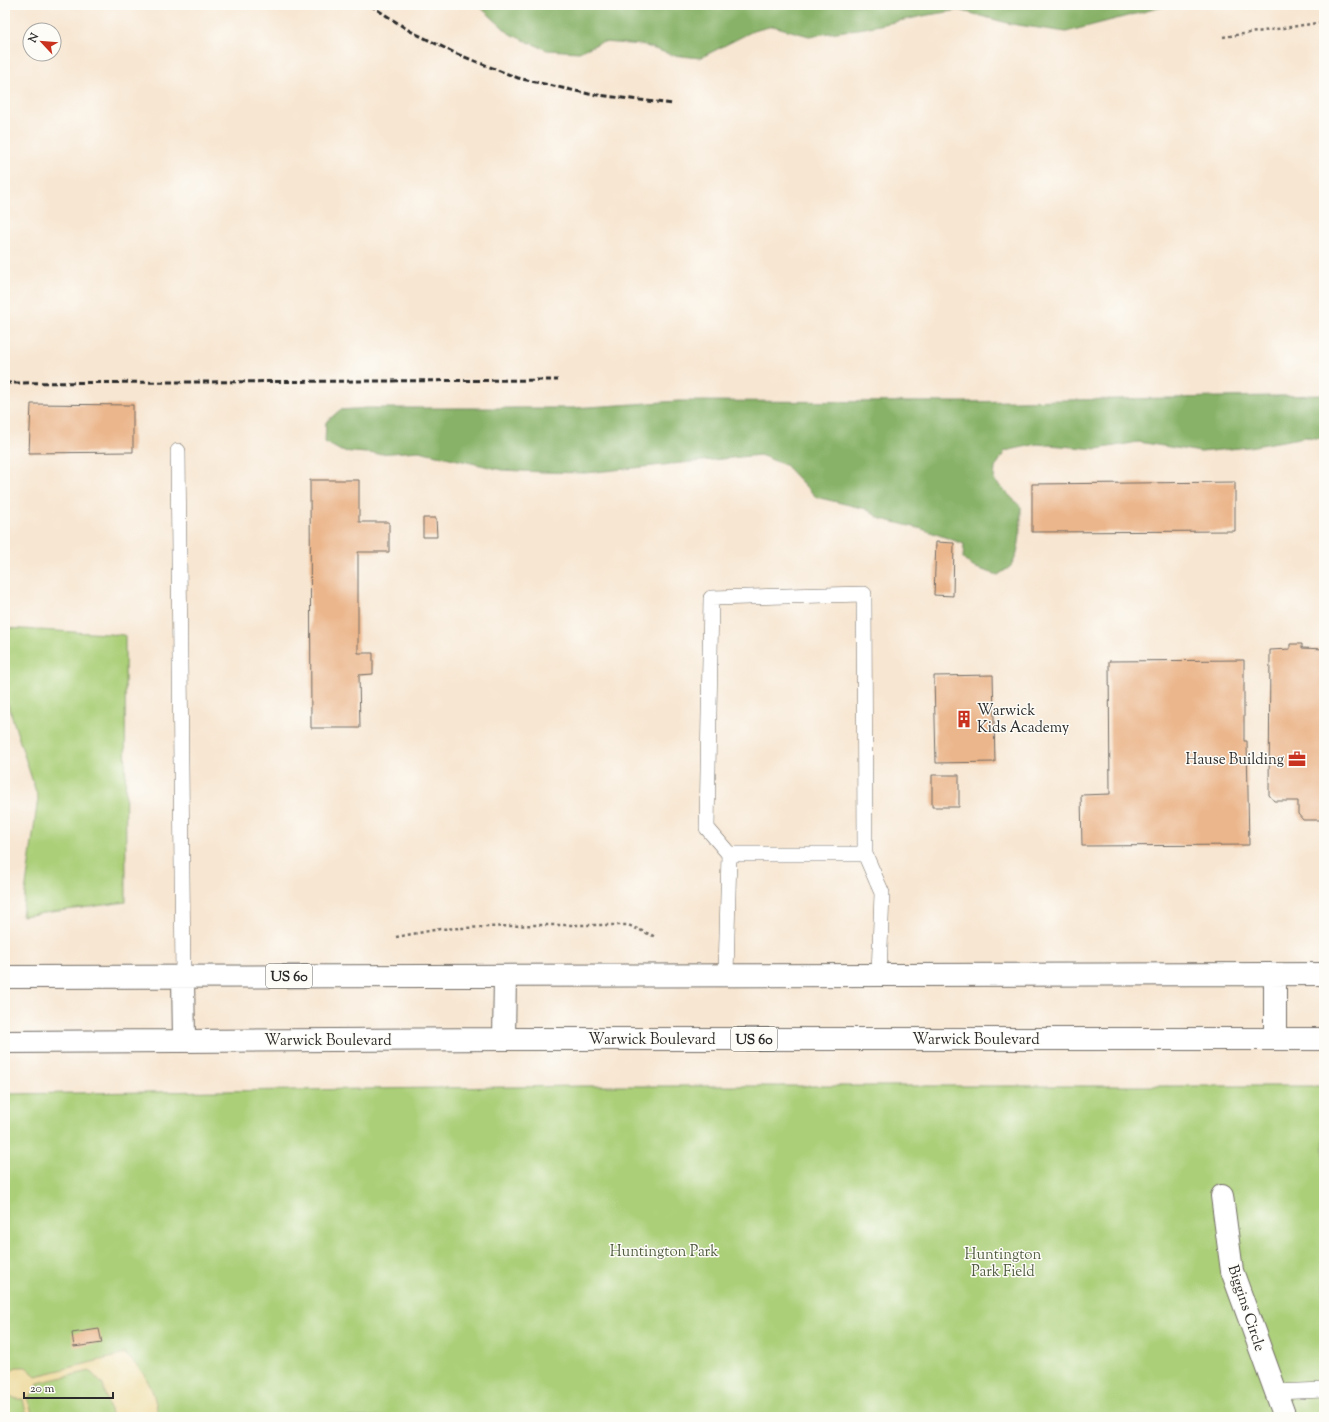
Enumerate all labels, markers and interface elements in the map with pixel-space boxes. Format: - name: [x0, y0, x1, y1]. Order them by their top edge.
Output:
- north arrow: [22, 22, 62, 62]
- text: N: [24, 30, 43, 46]
- place label: Warwick Kids Academy: [977, 701, 1070, 739]
- building icon: Warwick Kids Academy: [954, 709, 974, 729]
- office icon: Hause Building: [1287, 749, 1307, 769]
- place label: Hause Building: [1186, 750, 1284, 771]
- road number: US 60: [266, 964, 312, 988]
- road number: US 60: [731, 1027, 777, 1051]
- street label: Warwick Boulevard: [588, 1030, 716, 1051]
- street label: Warwick Boulevard: [912, 1030, 1040, 1051]
- street label: Warwick Boulevard: [264, 1031, 392, 1052]
- park label: Huntington Park: [610, 1242, 718, 1263]
- park label: Huntington Park Field: [965, 1245, 1042, 1283]
- street label: Biggins Circle: [1222, 1262, 1269, 1354]
- scale bar: [24, 1374, 113, 1400]
- text: 20 m: [30, 1380, 55, 1398]

